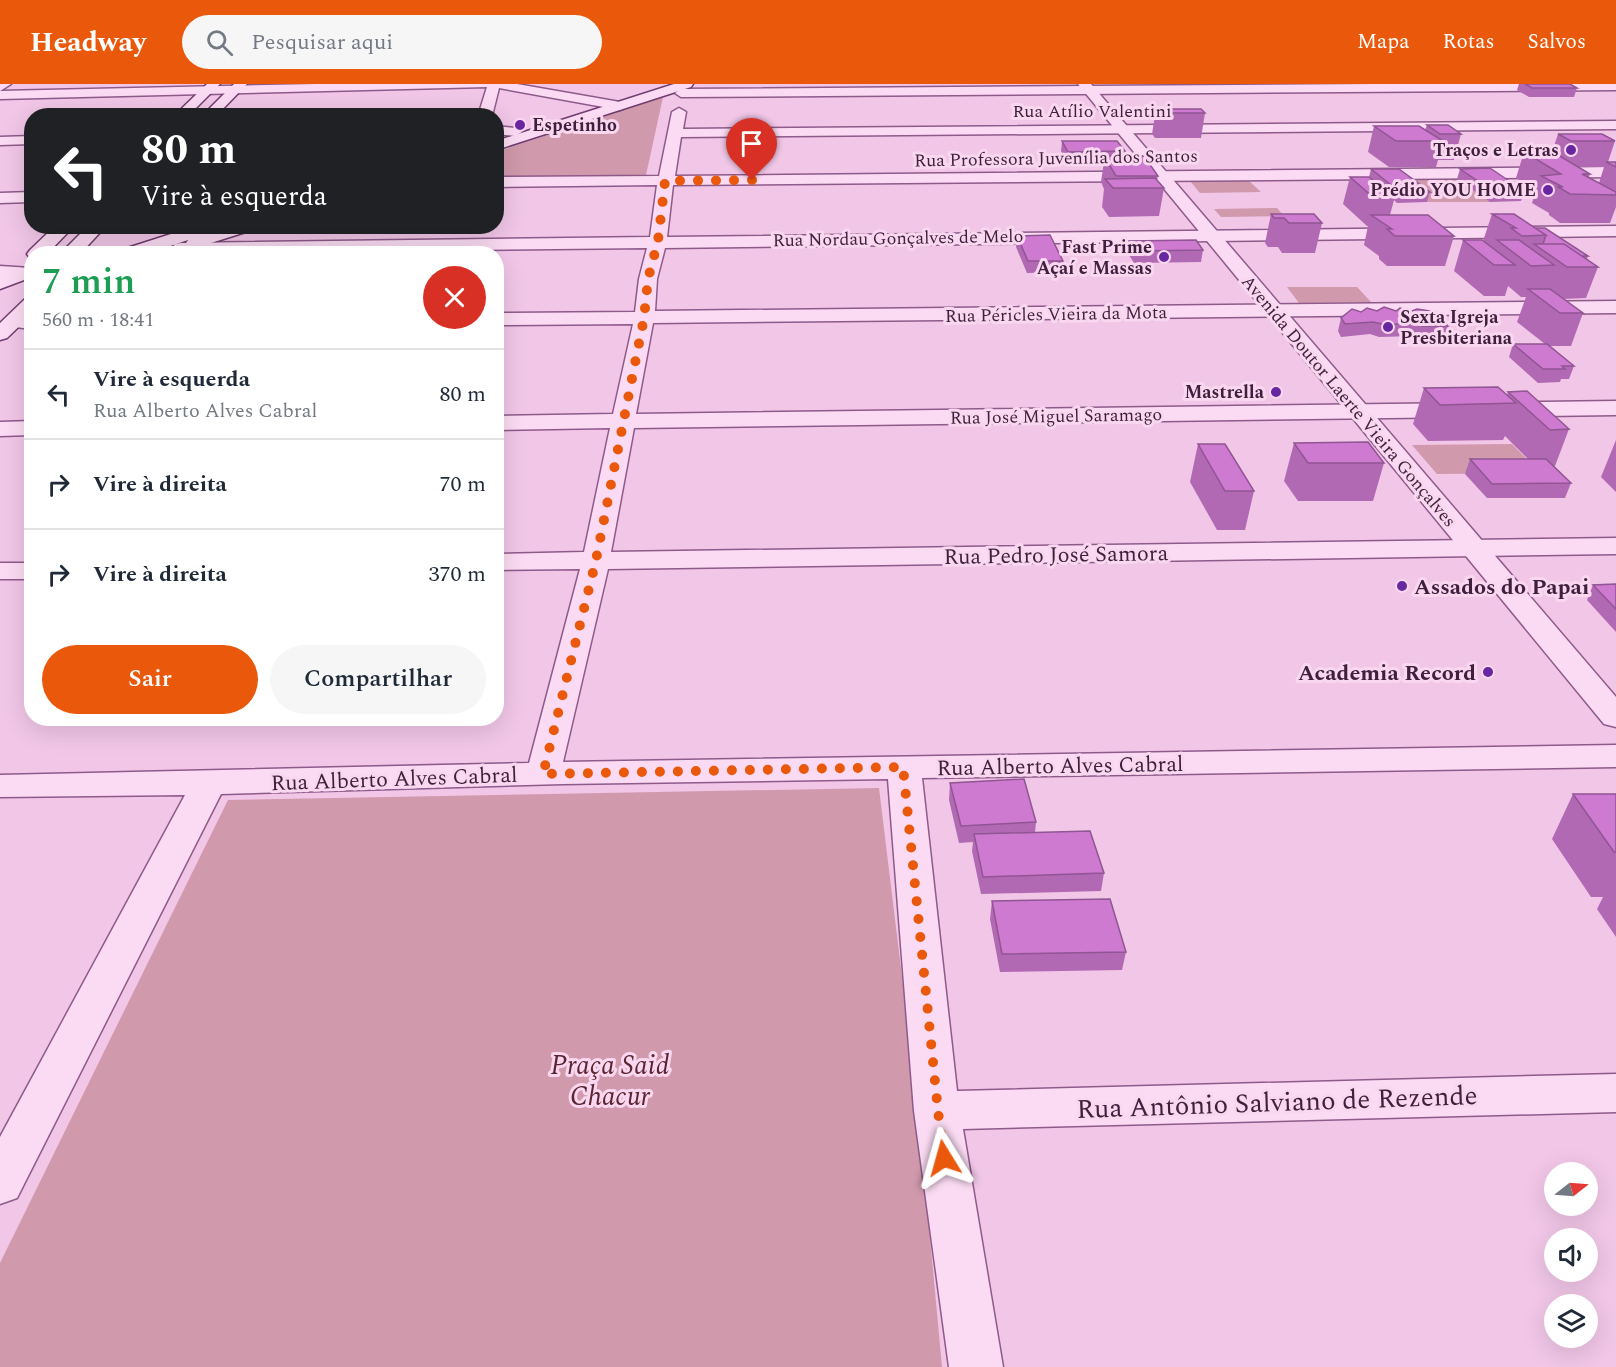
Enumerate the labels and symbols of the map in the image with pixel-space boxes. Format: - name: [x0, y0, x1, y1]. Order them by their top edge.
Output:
- street label: Rua Atílio Valentini: [1012, 98, 1172, 125]
- place label: Espetinho: [532, 112, 617, 139]
- marker: Espetinho: [513, 118, 527, 132]
- pin: [726, 118, 777, 180]
- place label: Traços e Letras: [1433, 137, 1559, 164]
- street label: Rua Professora Juvenília dos Santos: [914, 143, 1198, 174]
- marker: Traços e Letras: [1564, 143, 1578, 157]
- place label: Prédio YOU HOME: [1370, 177, 1536, 204]
- marker: Prédio YOU HOME: [1541, 183, 1555, 197]
- street label: Rua Nordau Gonçalves de Melo: [773, 223, 1023, 254]
- place label: Fast Prime Açaí e Massas: [1037, 234, 1152, 282]
- marker: Fast Prime Açaí e Massas: [1157, 250, 1171, 264]
- street label: Avenida Doutor Laerte Vieira Gonçalves: [1235, 269, 1463, 533]
- street label: Rua Péricles Vieira da Mota: [945, 299, 1168, 330]
- place label: Sexta Igreja Presbiteriana: [1400, 304, 1513, 352]
- marker: Sexta Igreja Presbiteriana: [1381, 320, 1395, 334]
- place label: Mastrella: [1184, 379, 1265, 406]
- marker: Mastrella: [1269, 385, 1283, 399]
- street label: Rua José Miguel Saramago: [950, 401, 1162, 432]
- street label: Rua Pedro José Samora: [943, 537, 1169, 574]
- place label: Assados do Papai: [1414, 571, 1589, 604]
- marker: Assados do Papai: [1395, 579, 1409, 593]
- place label: Academia Record: [1298, 657, 1476, 690]
- marker: Academia Record: [1481, 665, 1495, 679]
- street label: Rua Alberto Alves Cabral: [936, 748, 1184, 785]
- street label: Rua Alberto Alves Cabral: [270, 759, 518, 800]
- park label: Praça Said Chacur: [551, 1045, 670, 1118]
- street label: Rua Antônio Salviano de Rezende: [1076, 1075, 1478, 1131]
- position arrow: [912, 1126, 976, 1190]
- north arrow: [1544, 1162, 1598, 1216]

